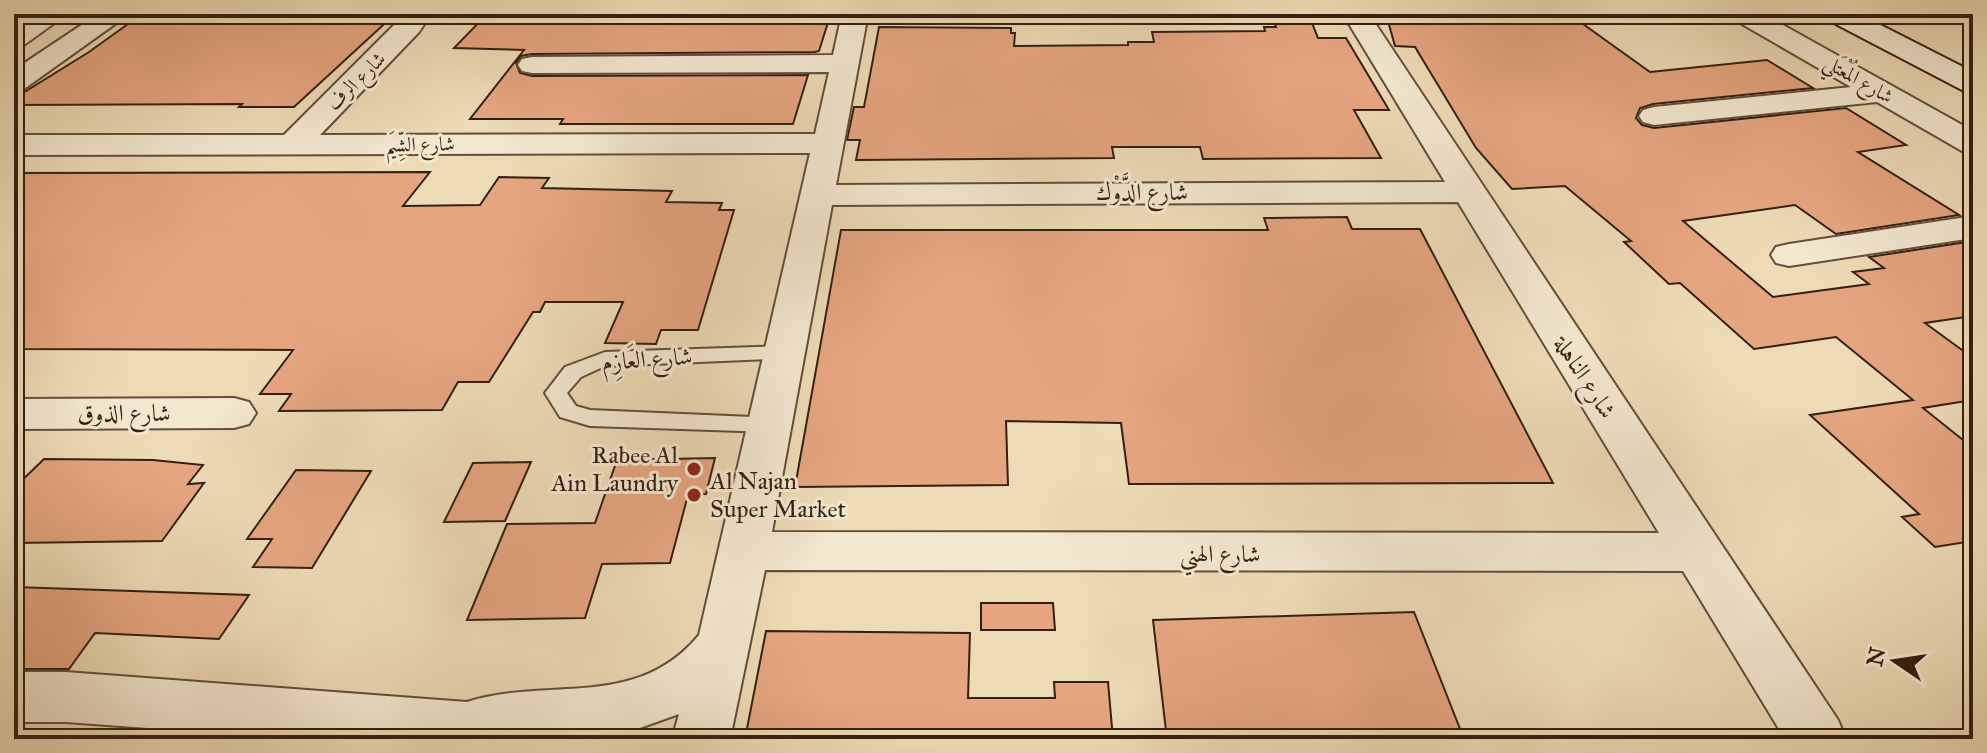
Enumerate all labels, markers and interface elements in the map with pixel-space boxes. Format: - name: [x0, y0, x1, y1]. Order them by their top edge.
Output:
- street label: شارع المُعْتَلي: [1816, 46, 1900, 115]
- street label: شارع الرف: [322, 47, 395, 120]
- street label: شارع الشِّيَم: [385, 129, 455, 165]
- street label: شارع الدَّوْك: [1096, 172, 1188, 212]
- street label: شارع الناهلة: [1542, 329, 1623, 427]
- street label: شارع العَازِم: [600, 339, 694, 383]
- street label: شارع الذوق: [77, 398, 171, 433]
- place label: Rabee Al Ain Laundry: [550, 440, 679, 498]
- marker: Rabee Al Ain Laundry: [685, 460, 703, 478]
- place label: Al Najan Super Market: [709, 466, 846, 524]
- marker: Al Najan Super Market: [685, 486, 703, 504]
- street label: شارع الهني: [1180, 539, 1260, 576]
- north arrow: [1855, 621, 1935, 701]
- text: N: [1861, 644, 1891, 669]

